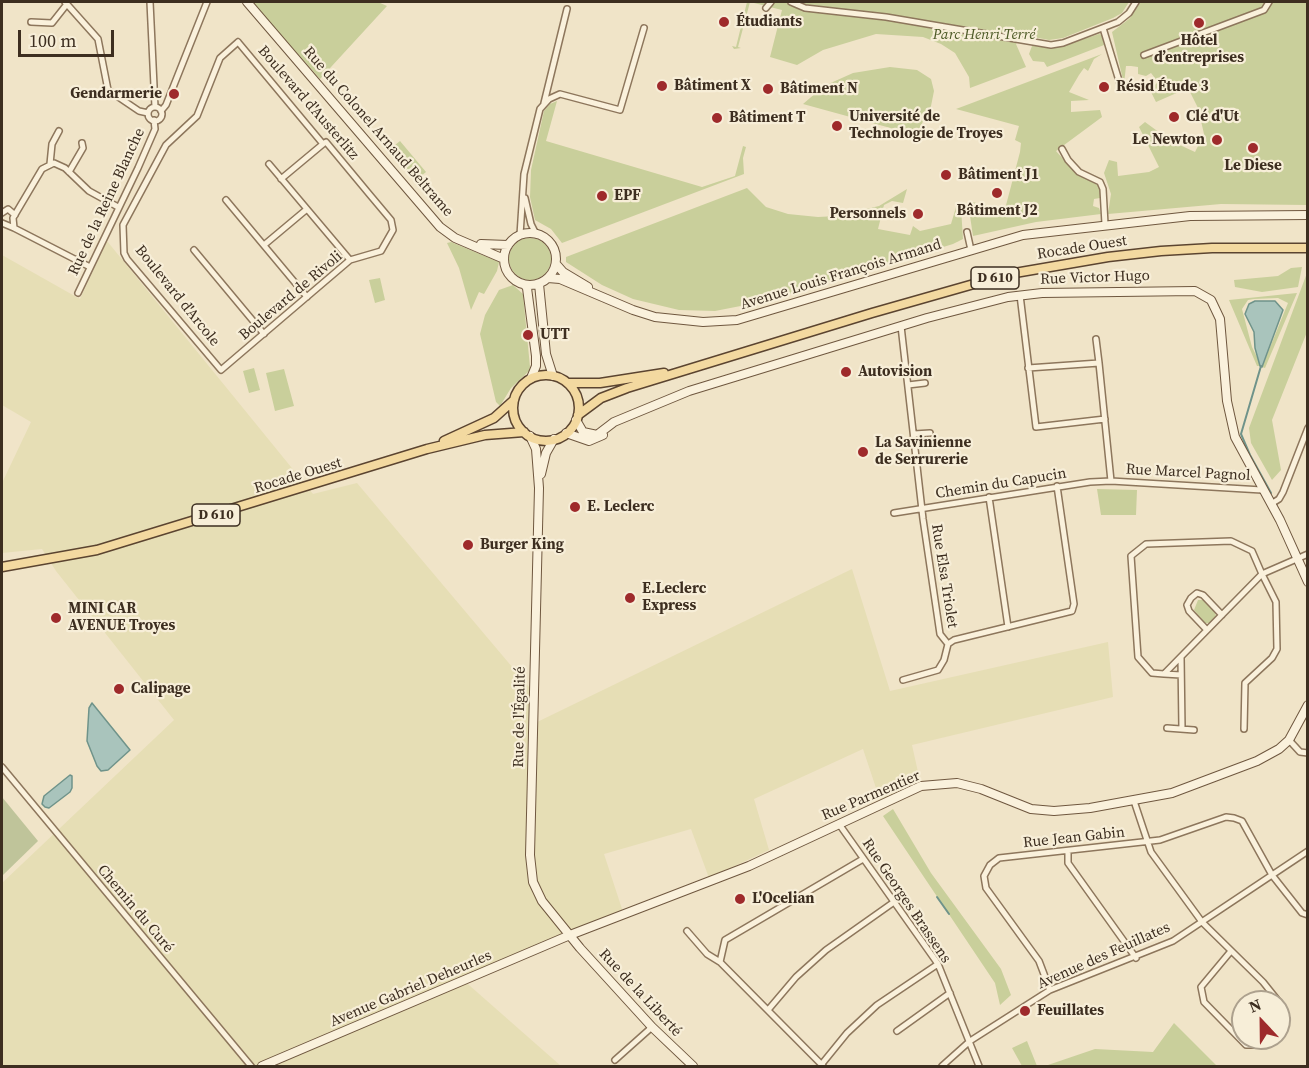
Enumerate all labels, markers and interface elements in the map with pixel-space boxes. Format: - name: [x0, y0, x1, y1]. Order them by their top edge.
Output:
- place label: Étudiants: [736, 13, 802, 31]
- marker: Étudiants: [717, 15, 731, 29]
- marker: Hôtel d’entreprises: [1192, 16, 1206, 30]
- scale bar: [21, 18, 117, 56]
- park label: Parc Henri Terré: [933, 26, 1035, 44]
- text: 100 m: [29, 28, 76, 53]
- place label: Hôtel d’entreprises: [1154, 32, 1244, 67]
- street label: Boulevard d'Austerlitz: [254, 42, 362, 164]
- street label: Rue du Colonel Arnaud Beltrame: [299, 43, 457, 221]
- place label: Bâtiment X: [674, 77, 751, 95]
- place label: Résid Étude 3: [1116, 78, 1209, 96]
- marker: Bâtiment X: [655, 79, 669, 93]
- place label: Bâtiment N: [780, 80, 858, 98]
- marker: Résid Étude 3: [1097, 80, 1111, 94]
- marker: Bâtiment N: [761, 82, 775, 96]
- place label: Gendarmerie: [70, 85, 162, 103]
- marker: Gendarmerie: [167, 87, 181, 101]
- place label: Université de Technologie de Troyes: [849, 108, 1003, 143]
- place label: Clé d'Ut: [1186, 108, 1239, 126]
- place label: Bâtiment T: [729, 109, 806, 127]
- marker: Clé d'Ut: [1167, 110, 1181, 124]
- marker: Bâtiment T: [710, 111, 724, 125]
- marker: Université de Technologie de Troyes: [830, 119, 844, 133]
- street label: Rue de la Reine Blanche: [65, 125, 149, 279]
- place label: Le Newton: [1132, 131, 1205, 149]
- marker: Le Newton: [1210, 133, 1224, 147]
- marker: Le Diese: [1246, 141, 1260, 155]
- place label: Le Diese: [1224, 157, 1282, 175]
- place label: Bâtiment J1: [958, 166, 1039, 184]
- marker: Bâtiment J1: [939, 168, 953, 182]
- marker: Bâtiment J2: [990, 186, 1004, 200]
- place label: EPF: [614, 187, 641, 205]
- marker: EPF: [595, 189, 609, 203]
- place label: Bâtiment J2: [956, 202, 1038, 220]
- place label: Personnels: [829, 205, 906, 223]
- marker: Personnels: [911, 207, 925, 221]
- street label: Rocade Ouest: [1036, 232, 1128, 264]
- street label: Avenue Louis François Armand: [738, 236, 944, 314]
- street label: Boulevard d'Arcole: [131, 242, 223, 350]
- street label: Boulevard de Rivoli: [236, 248, 346, 344]
- road number: D 610: [971, 267, 1019, 289]
- street label: Rue Victor Hugo: [1040, 267, 1150, 289]
- place label: UTT: [540, 326, 570, 344]
- marker: UTT: [521, 328, 535, 342]
- place label: Autovision: [858, 363, 932, 381]
- marker: Autovision: [839, 365, 853, 379]
- place label: La Savinienne de Serrurerie: [875, 434, 971, 469]
- marker: La Savinienne de Serrurerie: [856, 445, 870, 459]
- street label: Rocade Ouest: [252, 454, 344, 498]
- street label: Rue Marcel Pagnol: [1125, 461, 1251, 485]
- street label: Chemin du Capucin: [934, 465, 1068, 503]
- place label: E. Leclerc: [587, 498, 655, 516]
- marker: E. Leclerc: [568, 500, 582, 514]
- road number: D 610: [192, 504, 240, 526]
- street label: Rue Elsa Triolet: [927, 523, 961, 629]
- place label: Burger King: [480, 536, 564, 554]
- marker: Burger King: [461, 538, 475, 552]
- place label: E.Leclerc Express: [642, 580, 706, 615]
- marker: E.Leclerc Express: [623, 591, 637, 605]
- place label: MINI CAR AVENUE Troyes: [68, 600, 175, 635]
- marker: MINI CAR AVENUE Troyes: [49, 611, 63, 625]
- street label: Rue de l'Égalité: [510, 666, 530, 768]
- place label: Calipage: [131, 680, 190, 698]
- marker: Calipage: [112, 682, 126, 696]
- street label: Rue Parmentier: [819, 767, 923, 825]
- street label: Rue Jean Gabin: [1022, 824, 1126, 852]
- street label: Rue Georges Brassens: [858, 835, 954, 967]
- street label: Chemin du Curé: [93, 861, 177, 957]
- place label: L'Ocelian: [752, 890, 815, 908]
- marker: L'Ocelian: [733, 892, 747, 906]
- street label: Avenue des Feuillates: [1035, 919, 1173, 993]
- street label: Rue de la Liberté: [595, 945, 685, 1041]
- street label: Avenue Gabriel Deheurles: [327, 947, 495, 1031]
- north arrow: [1231, 990, 1291, 1050]
- text: N: [1245, 993, 1265, 1018]
- place label: Feuillates: [1037, 1002, 1104, 1020]
- marker: Feuillates: [1018, 1004, 1032, 1018]

